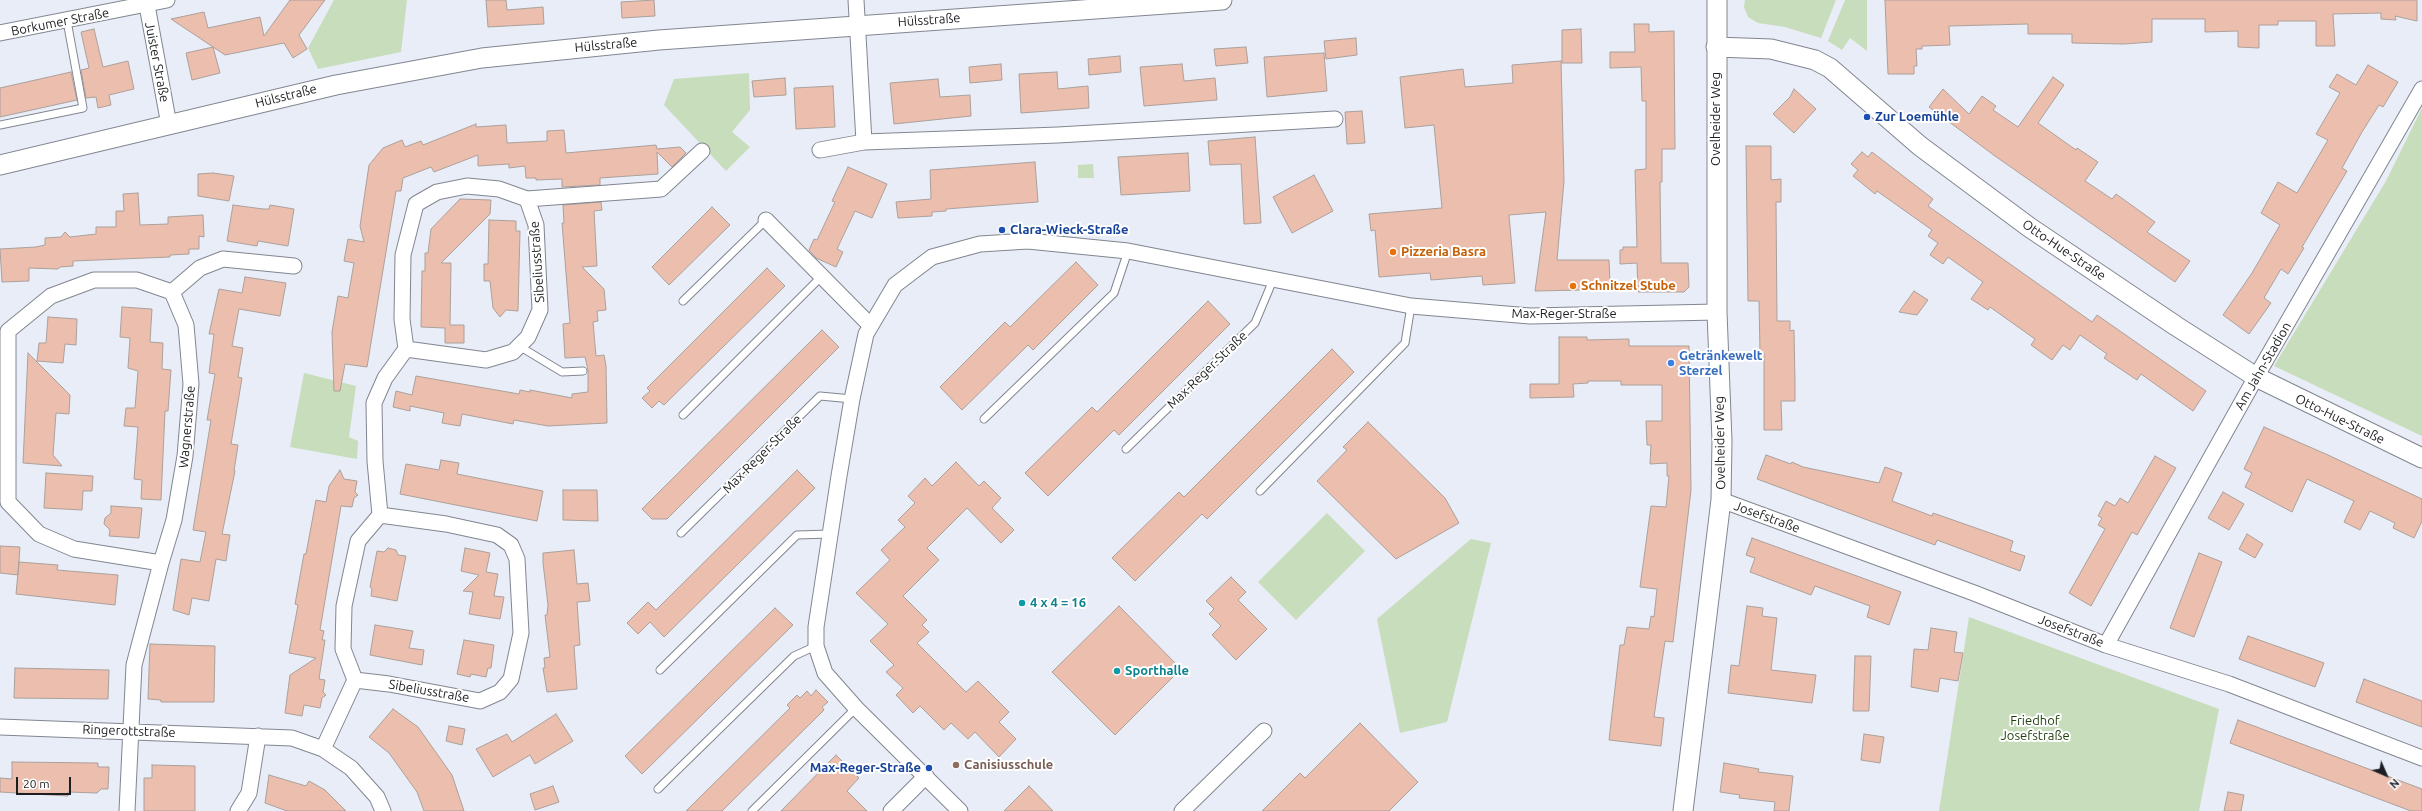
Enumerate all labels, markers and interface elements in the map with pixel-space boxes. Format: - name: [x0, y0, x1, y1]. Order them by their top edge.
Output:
- street label: Borkumer Straße: [10, 5, 110, 39]
- street label: Hülsstraße: [897, 10, 961, 30]
- street label: Juister Straße: [142, 21, 172, 103]
- street label: Hülsstraße: [574, 34, 638, 56]
- street label: Ovelheider Weg: [1708, 72, 1724, 166]
- street label: Hülsstraße: [254, 81, 318, 111]
- place label: Zur Loemühle: [1875, 109, 1959, 125]
- marker: Zur Loemühle: [1862, 112, 1872, 122]
- street label: Otto-Hue-Straße: [2019, 216, 2109, 284]
- street label: Sibeliusstraße: [526, 221, 548, 303]
- place label: Clara-Wieck-Straße: [1010, 222, 1128, 238]
- marker: Clara-Wieck-Straße: [997, 225, 1007, 235]
- place label: Pizzeria Basra: [1401, 244, 1486, 260]
- marker: Pizzeria Basra: [1388, 247, 1398, 257]
- place label: Schnitzel Stube: [1581, 278, 1676, 294]
- marker: Schnitzel Stube: [1568, 281, 1578, 291]
- street label: Max-Reger-Straße: [1511, 306, 1617, 322]
- street label: Am Jahn-Stadion: [2232, 319, 2294, 413]
- street label: Max-Reger-Straße: [1164, 328, 1250, 412]
- place label: Getränkewelt Sterzel: [1679, 348, 1762, 379]
- marker: Getränkewelt Sterzel: [1666, 358, 1676, 368]
- street label: Wagnerstraße: [176, 385, 198, 469]
- street label: Otto-Hue-Straße: [2293, 391, 2387, 447]
- street label: Ovelheider Weg: [1711, 396, 1729, 490]
- street label: Max-Reger-Straße: [719, 411, 805, 497]
- street label: Josefstraße: [1732, 498, 1802, 536]
- place label: 4 x 4 = 16: [1030, 595, 1086, 611]
- marker: 4 x 4 = 16: [1017, 598, 1027, 608]
- street label: Josefstraße: [2036, 611, 2106, 651]
- place label: Sporthalle: [1125, 663, 1189, 679]
- marker: Sporthalle: [1112, 666, 1122, 676]
- street label: Sibeliusstraße: [387, 676, 471, 706]
- park label: Friedhof Josefstraße: [2000, 713, 2070, 744]
- street label: Ringerottstraße: [82, 722, 176, 740]
- north arrow: [2366, 755, 2406, 795]
- place label: Canisiusschule: [964, 757, 1053, 773]
- place label: Max-Reger-Straße: [810, 760, 921, 776]
- marker: Canisiusschule: [951, 760, 961, 770]
- marker: Max-Reger-Straße: [924, 763, 934, 773]
- scale bar: [18, 769, 73, 795]
- text: N: [2387, 776, 2402, 791]
- text: 20 m: [23, 777, 50, 790]

